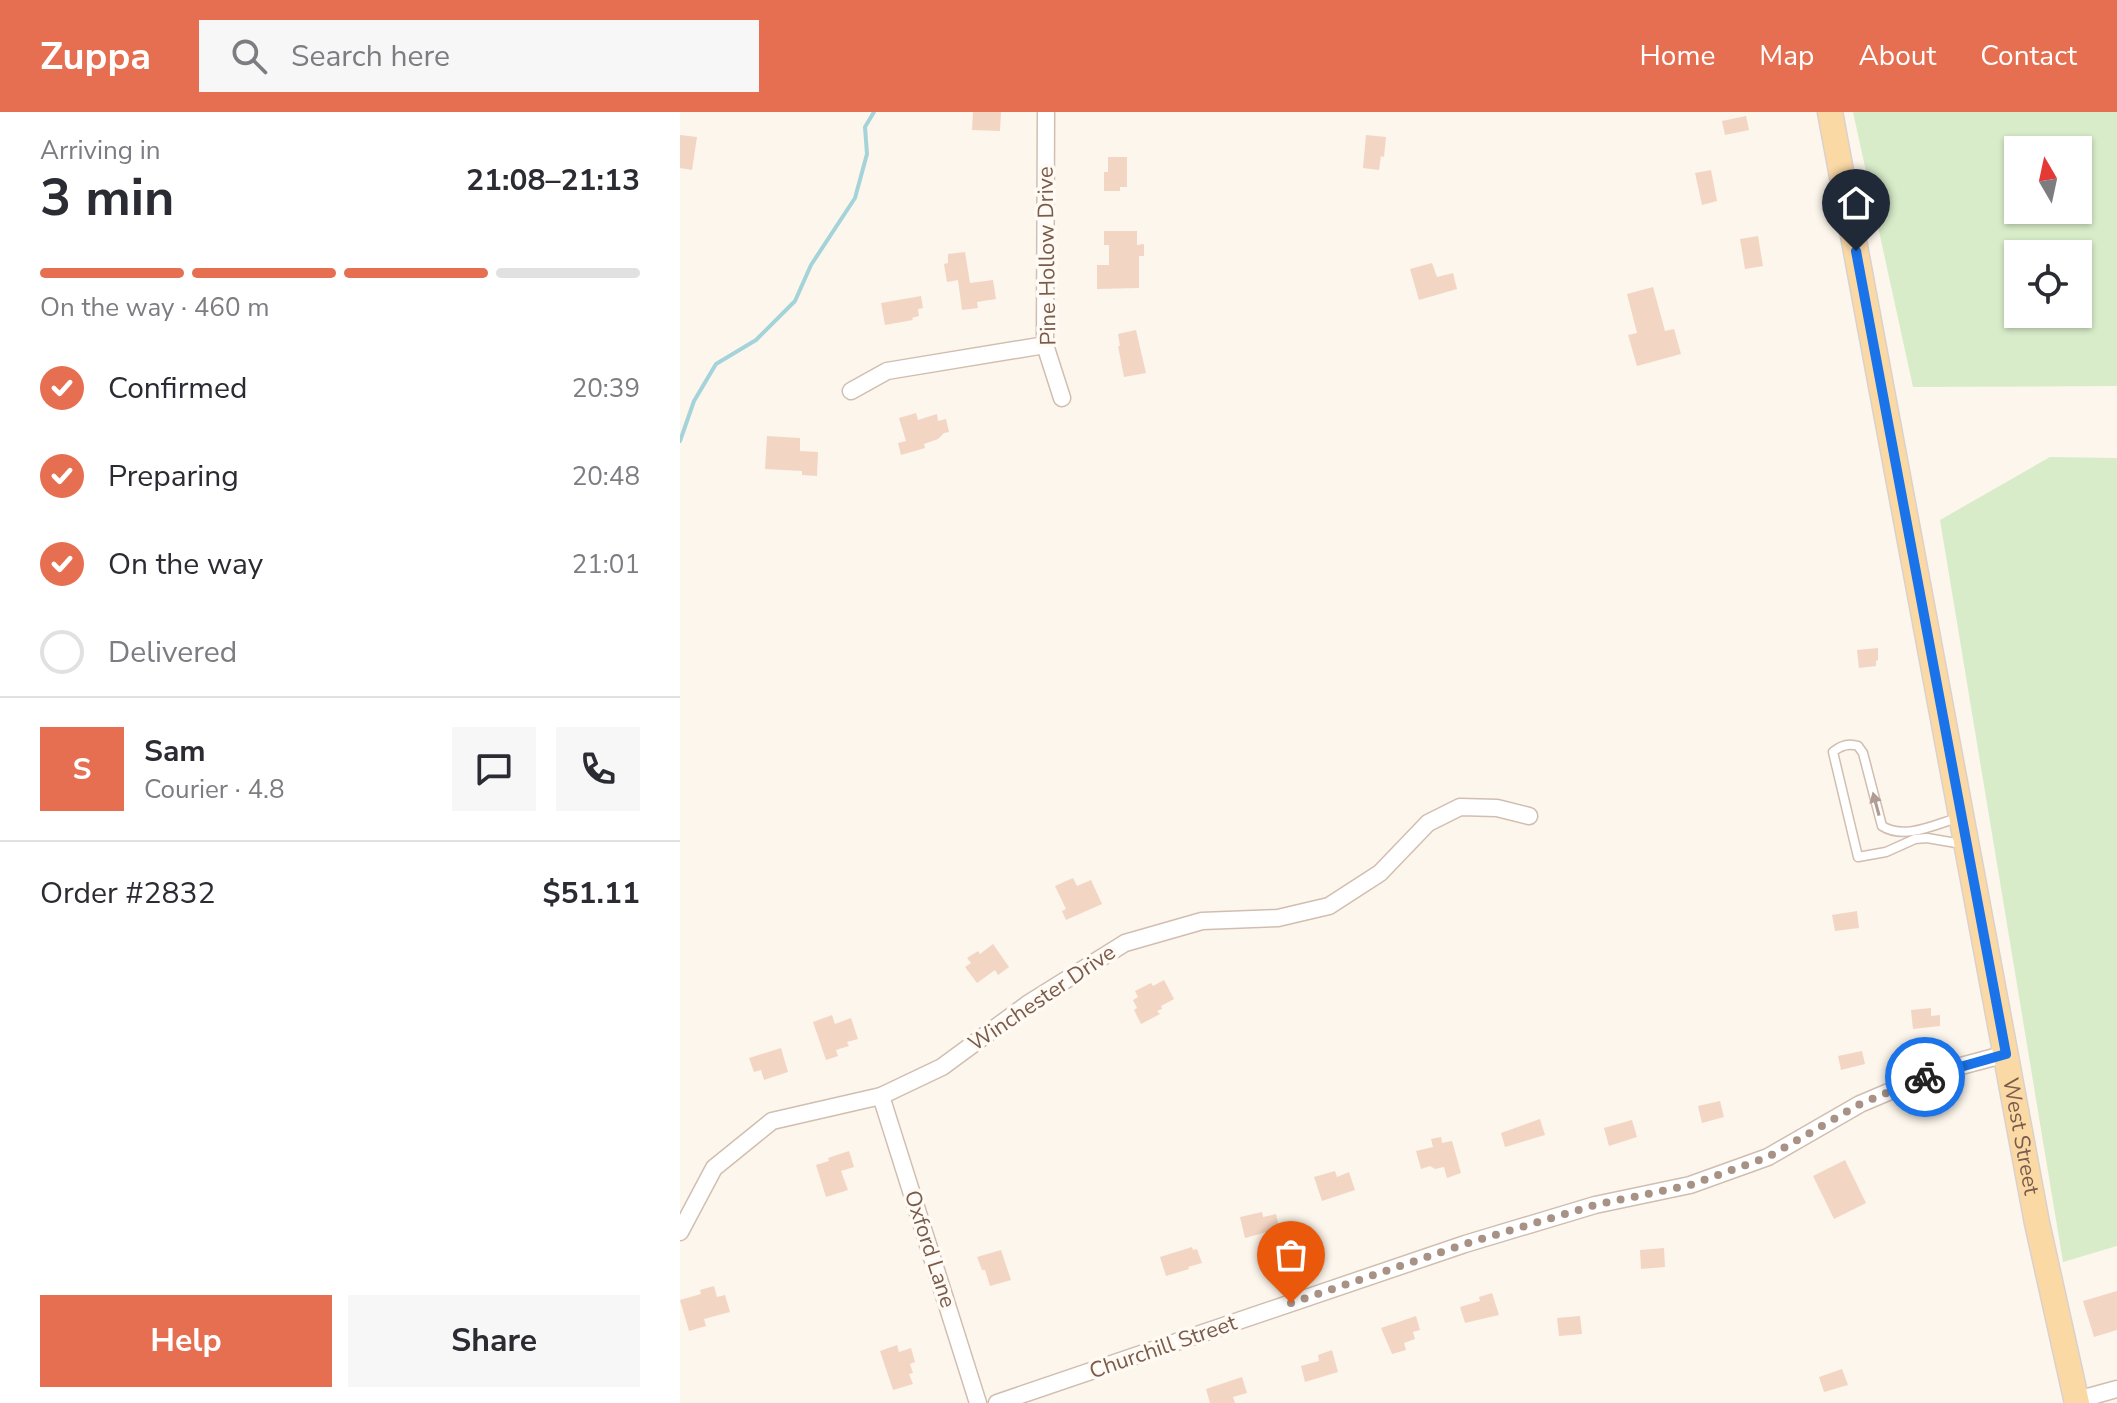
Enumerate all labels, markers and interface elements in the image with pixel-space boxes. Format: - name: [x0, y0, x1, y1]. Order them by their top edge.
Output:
- search box: [199, 20, 759, 92]
- text: Zuppa: [40, 31, 151, 82]
- icon: search: [227, 34, 271, 78]
- text: Search here: [291, 36, 450, 77]
- text: Home: [1640, 37, 1715, 75]
- text: Map: [1759, 37, 1814, 75]
- text: About: [1858, 37, 1936, 75]
- text: Contact: [1980, 37, 2077, 75]
- text: Arriving in: [40, 133, 161, 168]
- north arrow: [2004, 136, 2092, 224]
- map controls: [2004, 136, 2092, 328]
- text: 21:08–21:13: [466, 160, 640, 201]
- text: 3 min: [40, 162, 175, 233]
- street label: Pine Hollow Drive: [1030, 166, 1064, 346]
- pin: [1822, 169, 1890, 251]
- icon: home: [1834, 181, 1878, 225]
- button: locate: [2004, 240, 2092, 328]
- text: On the way · 460 m: [40, 290, 269, 325]
- icon: check: [40, 366, 84, 410]
- text: Confirmed: [108, 368, 248, 409]
- text: 20:39: [572, 371, 640, 406]
- icon: check: [40, 454, 84, 498]
- text: Preparing: [108, 456, 239, 497]
- text: 20:48: [572, 459, 640, 494]
- icon: check: [40, 542, 84, 586]
- text: On the way: [108, 544, 263, 585]
- text: 21:01: [572, 547, 640, 582]
- text: Delivered: [108, 632, 237, 673]
- button: chat: [452, 727, 536, 811]
- button: phone: [556, 727, 640, 811]
- text: Sam: [144, 731, 206, 772]
- text: S: [73, 749, 91, 790]
- text: Courier · 4.8: [144, 772, 285, 807]
- one-way arrow: [1870, 791, 1882, 816]
- text: Order #2832: [40, 873, 215, 914]
- text: $51.11: [543, 873, 640, 914]
- street label: Winchester Drive: [962, 938, 1122, 1058]
- courier: [1885, 1037, 1965, 1117]
- icon: bike: [1903, 1055, 1947, 1099]
- street label: West Street: [1995, 1075, 2047, 1198]
- street label: Oxford Lane: [897, 1186, 963, 1312]
- pin: [1257, 1221, 1325, 1303]
- icon: bag: [1269, 1233, 1313, 1277]
- button: Help: [40, 1295, 332, 1387]
- button: Share: [348, 1295, 640, 1387]
- street label: Churchill Street: [1085, 1308, 1241, 1386]

